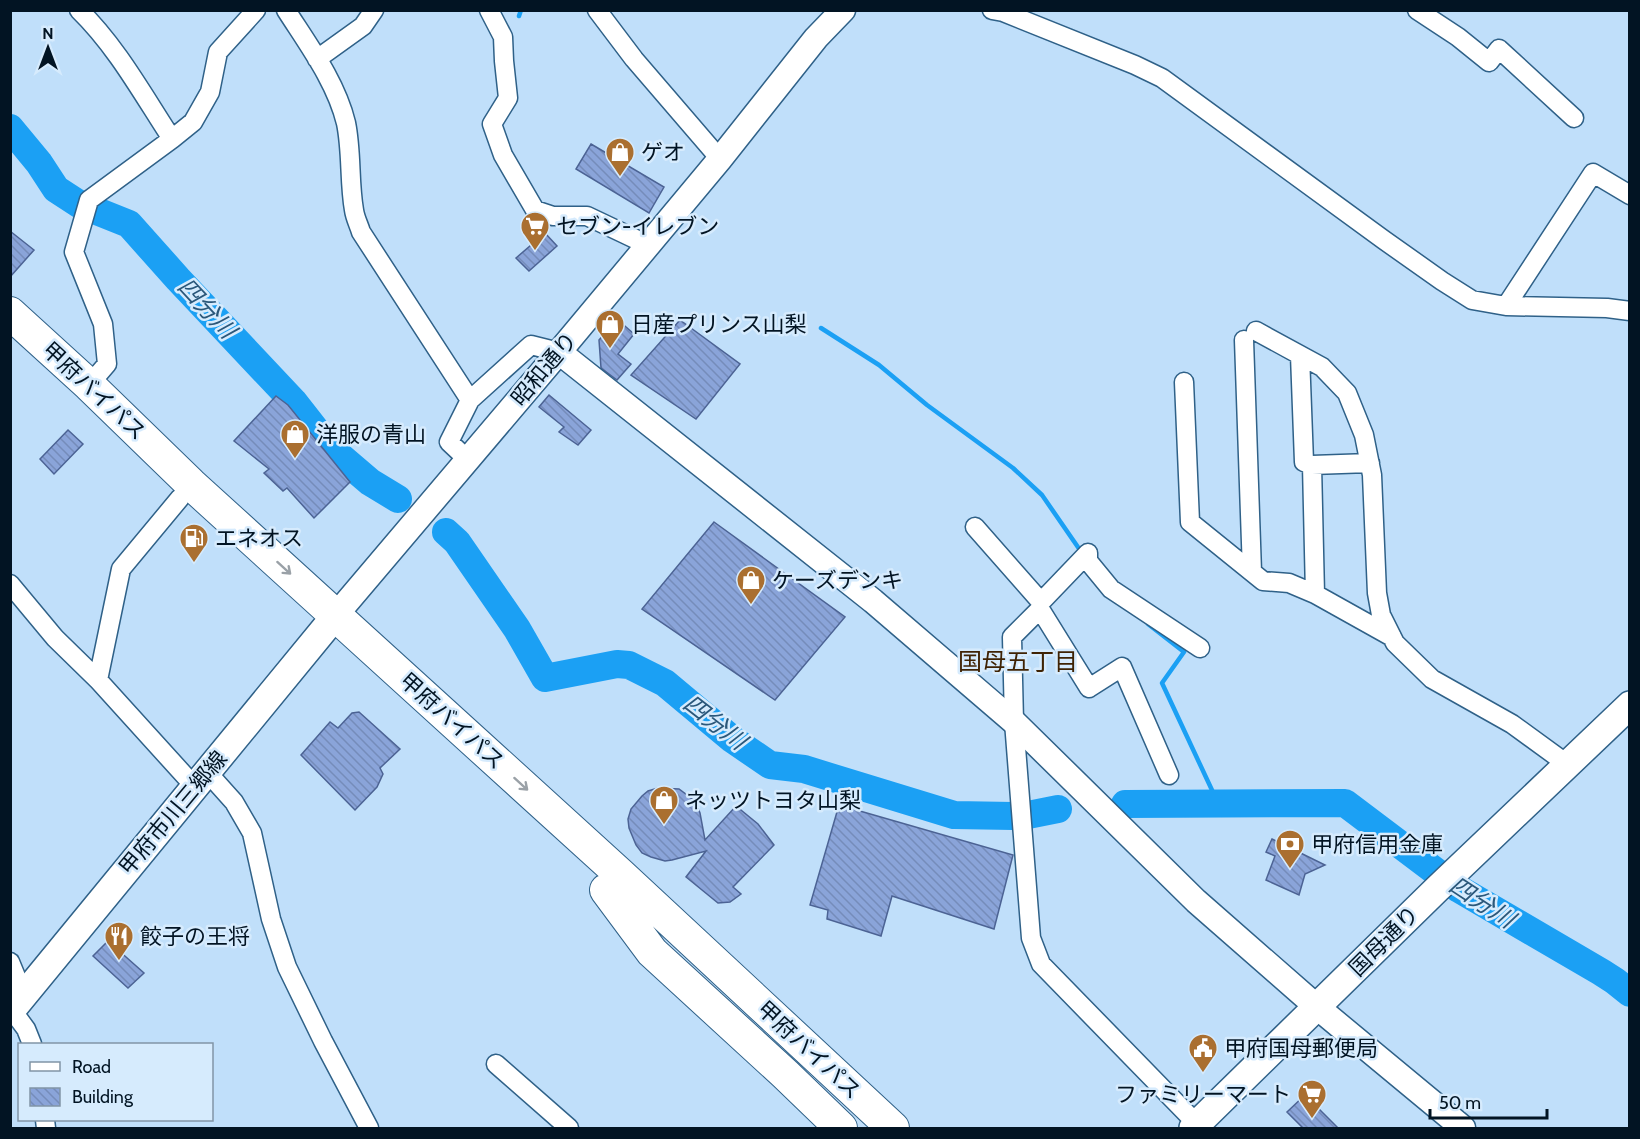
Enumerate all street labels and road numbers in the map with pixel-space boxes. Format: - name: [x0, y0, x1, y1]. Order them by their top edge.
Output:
- street label: 昭和通り: [505, 327, 583, 411]
- street label: 甲府バイパス: [37, 336, 151, 446]
- street label: 甲府バイパス: [394, 667, 510, 775]
- street label: 甲府市川三郷線: [113, 745, 233, 881]
- street label: 国母通り: [1343, 900, 1425, 982]
- street label: 甲府バイパス: [752, 995, 866, 1105]

